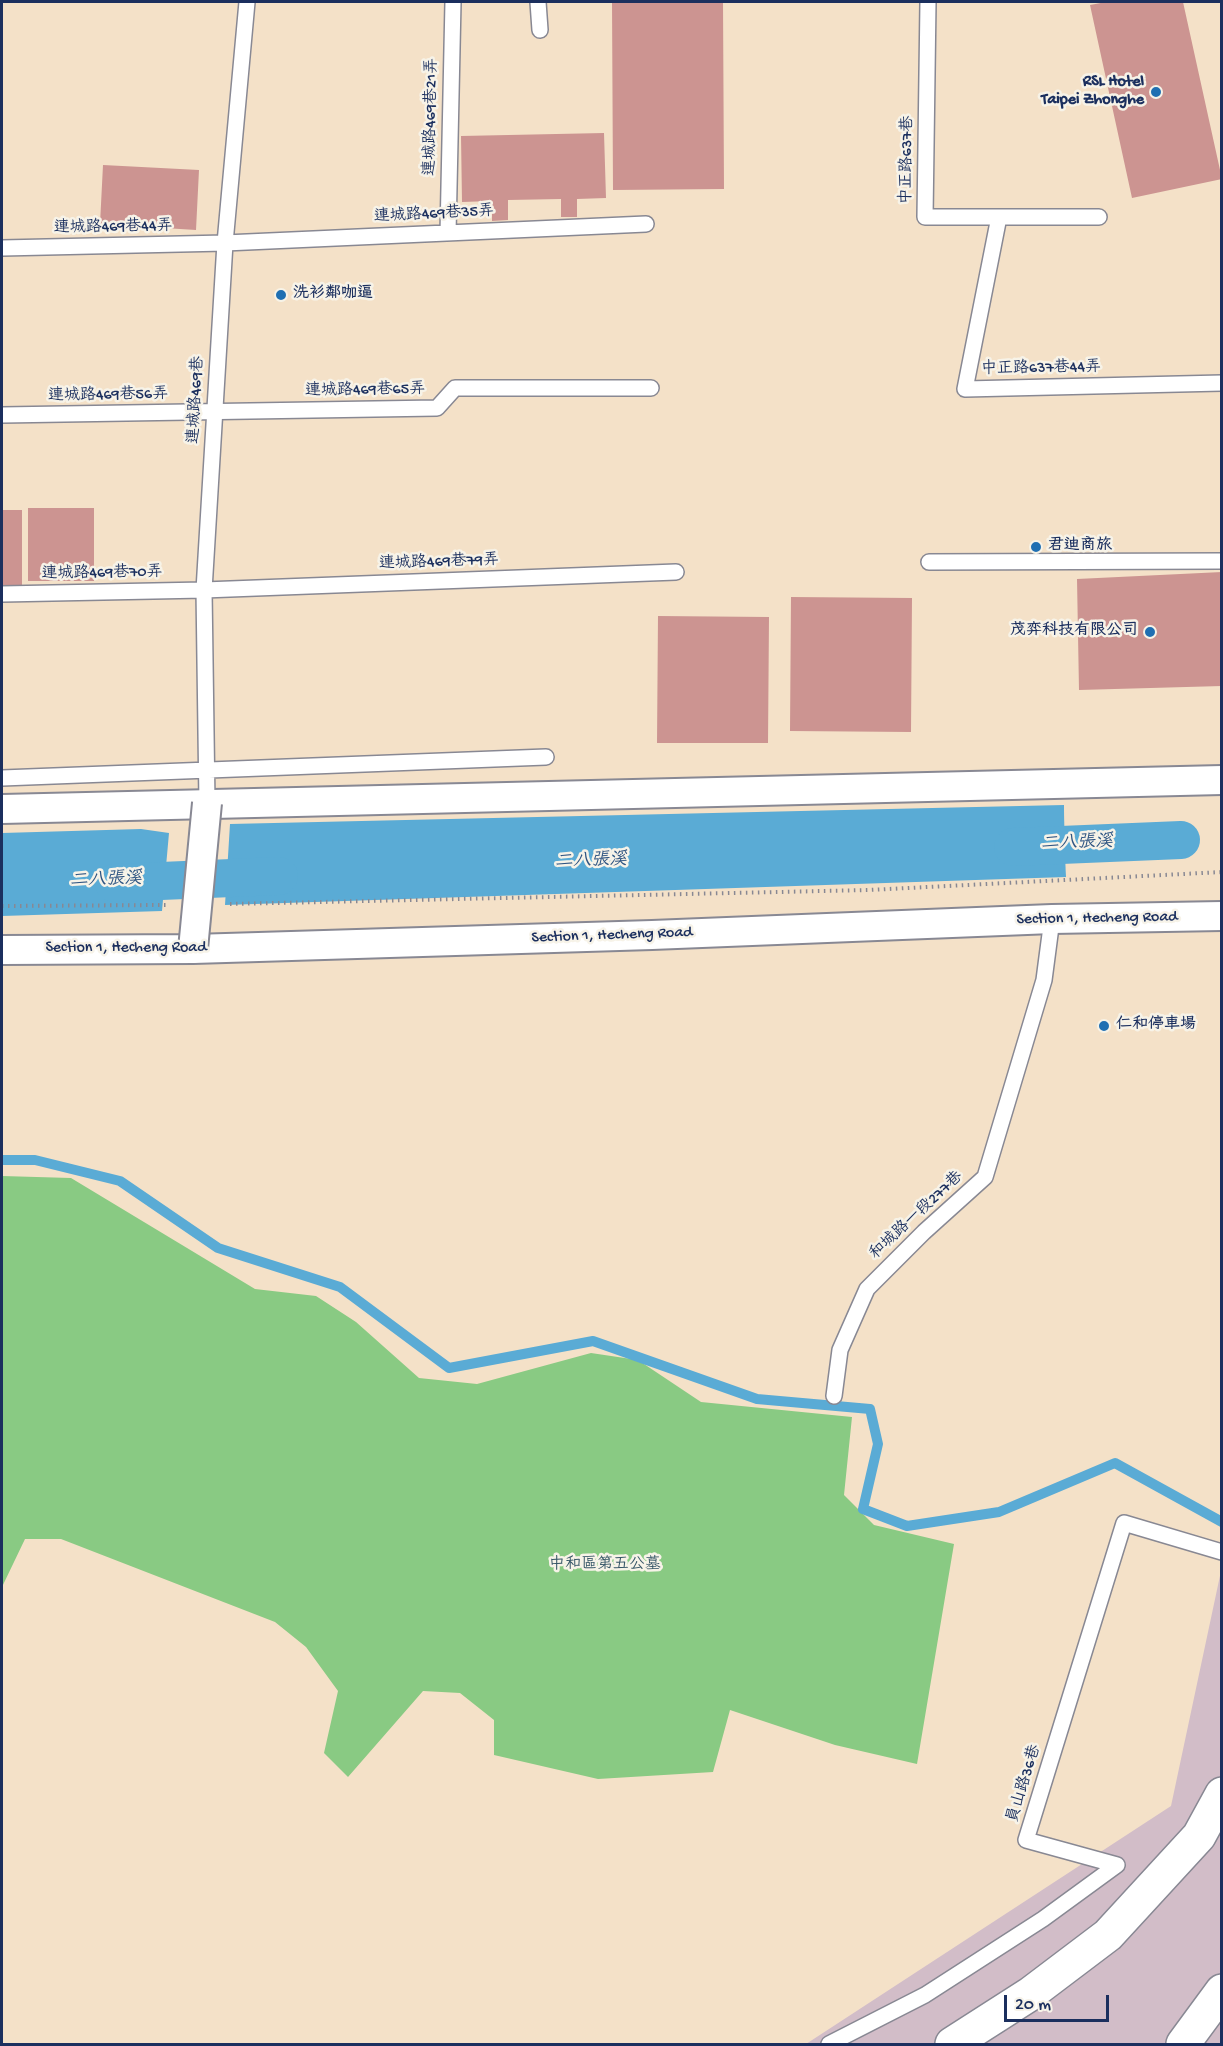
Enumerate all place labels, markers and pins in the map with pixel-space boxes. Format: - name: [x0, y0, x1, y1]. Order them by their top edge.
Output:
- place label: RSL Hotel Taipei Zhonghe: [1041, 73, 1144, 111]
- marker: RSL Hotel Taipei Zhonghe: [1149, 85, 1163, 99]
- place label: 洗衫鄰咖逼: [293, 285, 373, 305]
- marker: 洗衫鄰咖逼: [274, 288, 288, 302]
- place label: 君迪商旅: [1048, 537, 1112, 557]
- marker: 君迪商旅: [1029, 540, 1043, 554]
- place label: 茂弈科技有限公司: [1010, 622, 1138, 642]
- marker: 茂弈科技有限公司: [1143, 625, 1157, 639]
- place label: 仁和停車場: [1116, 1016, 1196, 1036]
- marker: 仁和停車場: [1097, 1019, 1111, 1033]

